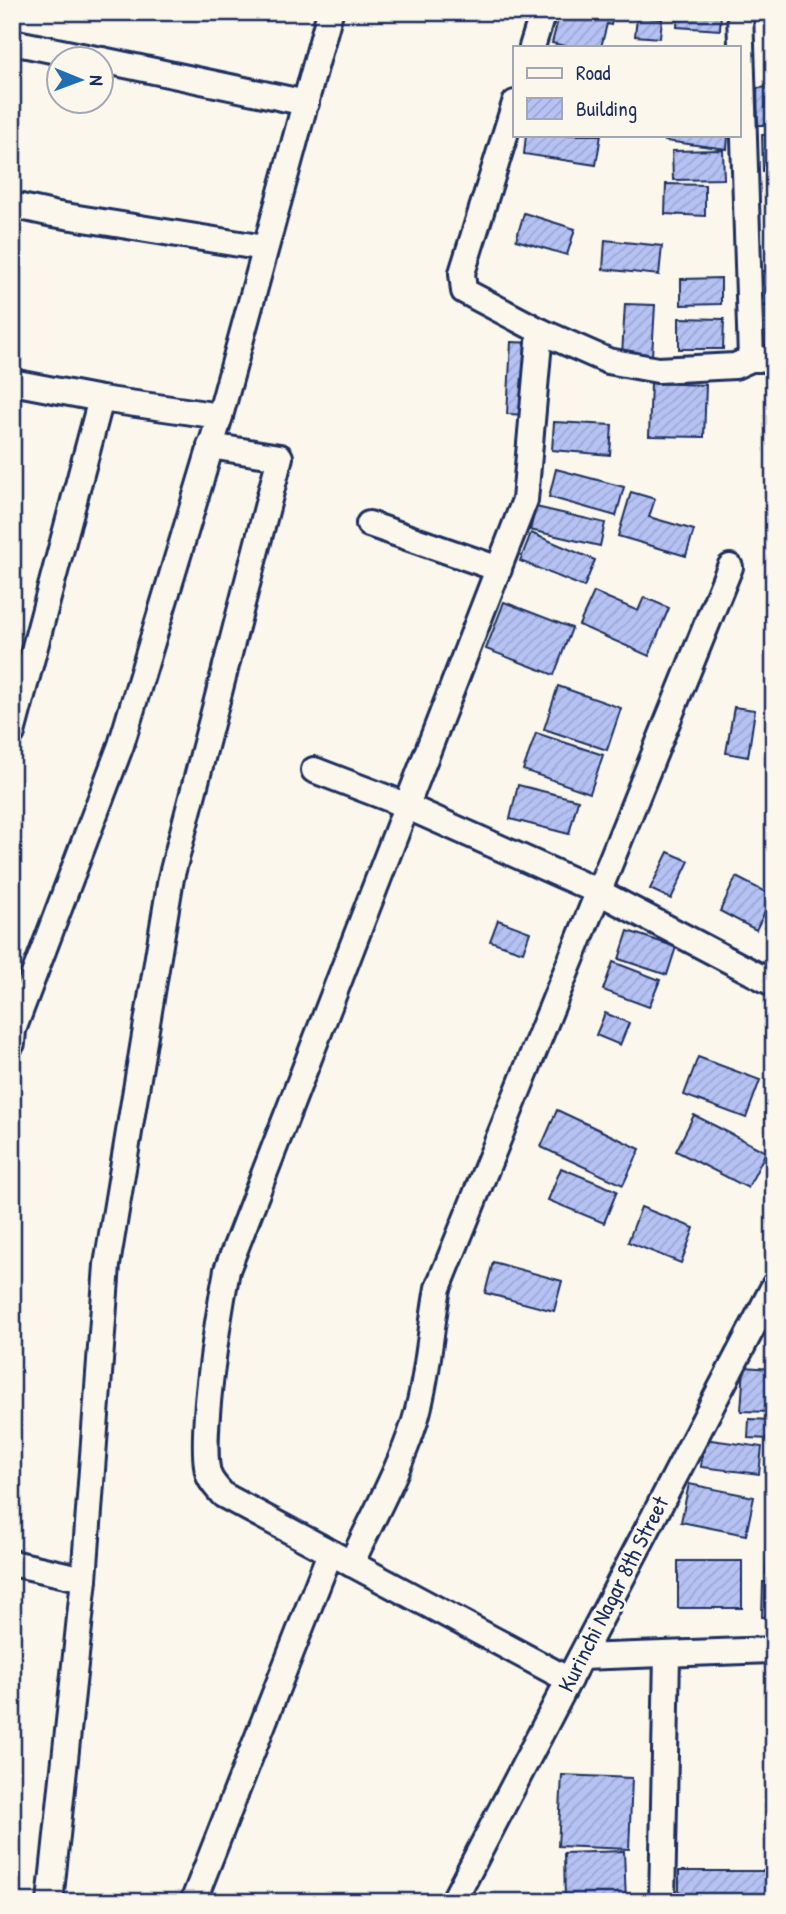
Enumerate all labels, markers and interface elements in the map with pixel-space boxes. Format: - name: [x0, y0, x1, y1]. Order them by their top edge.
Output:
- north arrow: [46, 46, 116, 116]
- legend: [513, 46, 740, 136]
- text: Road: [576, 58, 610, 87]
- text: N: [84, 75, 110, 86]
- text: Building: [576, 94, 637, 123]
- street label: Kurinchi Nagar 8th Street: [550, 1490, 676, 1697]

